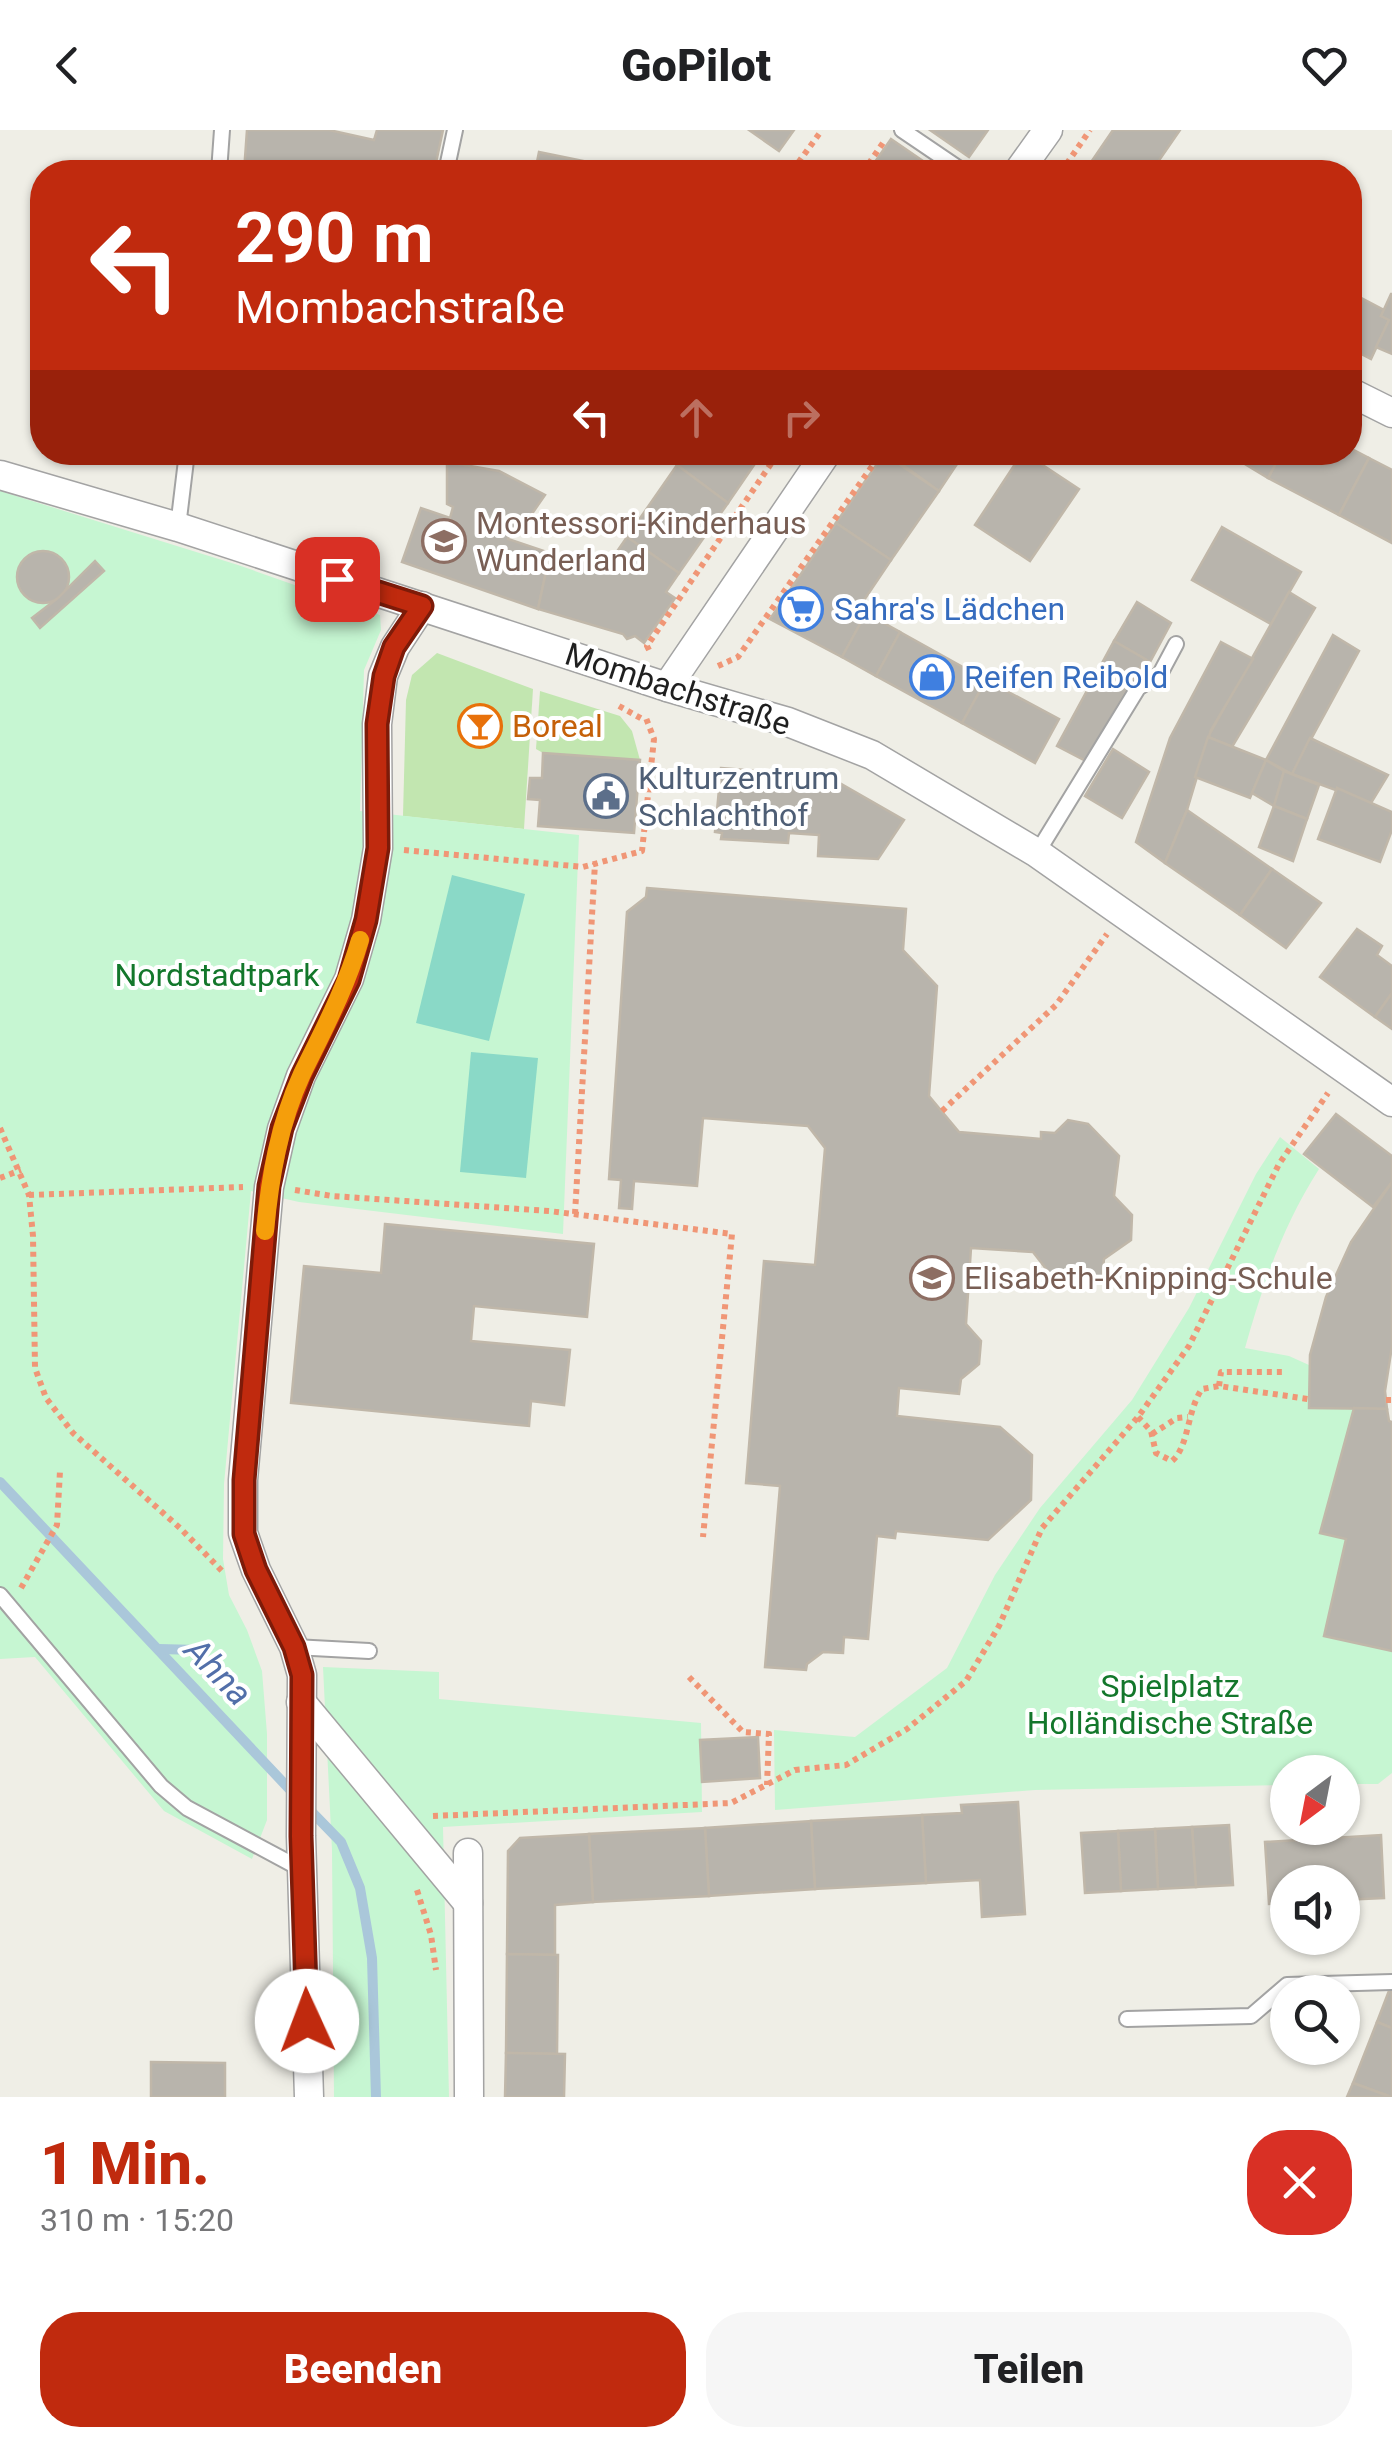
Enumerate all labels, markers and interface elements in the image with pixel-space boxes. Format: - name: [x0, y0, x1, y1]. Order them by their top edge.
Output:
- icon: back: [40, 38, 95, 93]
- icon: heart: [1297, 38, 1352, 93]
- text: GoPilot: [621, 39, 771, 92]
- text: 290 m: [235, 197, 434, 279]
- icon: left: [70, 200, 200, 330]
- text: Mombachstraße: [235, 281, 565, 334]
- icon: left: [564, 390, 619, 445]
- icon: ahead: [669, 390, 724, 445]
- icon: right: [774, 390, 829, 445]
- place label: Montessori-Kinderhaus Wunderland: [476, 504, 807, 579]
- school or university icon: Montessori-Kinderhaus Wunderland: [421, 518, 467, 564]
- pin: [295, 537, 380, 622]
- icon: arrive: [310, 552, 365, 607]
- supermarket icon: Sahra's Lädchen: [778, 586, 824, 632]
- place label: Sahra's Lädchen: [834, 590, 1065, 628]
- street label: Mombachstraße: [561, 635, 795, 743]
- shop icon: Reifen Reibold: [909, 654, 955, 700]
- place label: Reifen Reibold: [964, 658, 1168, 696]
- bar icon: Boreal: [457, 703, 503, 749]
- place label: Boreal: [512, 707, 603, 745]
- place label: Kulturzentrum Schlachthof: [638, 759, 839, 834]
- public building icon: Kulturzentrum Schlachthof: [583, 773, 629, 819]
- park label: Nordstadtpark: [114, 956, 320, 994]
- school or university icon: Elisabeth-Knipping-Schule: [909, 1255, 955, 1301]
- place label: Elisabeth-Knipping-Schule: [964, 1259, 1333, 1297]
- water label: Ahna: [175, 1628, 260, 1714]
- park label: Spielplatz Holländische Straße: [1027, 1667, 1313, 1742]
- north arrow: [1270, 1755, 1360, 1845]
- map controls: [1270, 1755, 1360, 2065]
- button: sound: [1270, 1865, 1360, 1955]
- position arrow: [255, 1969, 359, 2073]
- button: search: [1270, 1975, 1360, 2065]
- text: 1 Min.: [40, 2128, 210, 2199]
- button: close: [1247, 2130, 1352, 2235]
- text: 310 m · 15:20: [40, 2201, 234, 2239]
- button: Beenden: [40, 2312, 686, 2427]
- button: Teilen: [706, 2312, 1352, 2427]

